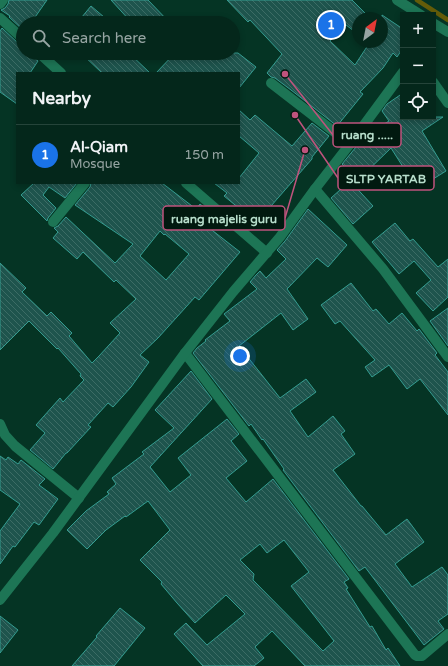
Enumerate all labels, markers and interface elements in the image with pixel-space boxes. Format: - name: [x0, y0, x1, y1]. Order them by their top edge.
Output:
- pin: 1: [318, 10, 344, 40]
- north arrow: [352, 12, 388, 48]
- map controls: [400, 12, 436, 120]
- button: +: [400, 12, 436, 48]
- search box: [16, 16, 240, 60]
- icon: search: [30, 27, 52, 49]
- text: Search here: [62, 29, 146, 47]
- button: −: [400, 48, 436, 84]
- button: locate: [400, 84, 436, 120]
- text: Nearby: [32, 88, 91, 109]
- callout: ruang .....: [333, 123, 401, 147]
- text: ruang .....: [341, 128, 393, 143]
- text: Al-Qiam: [70, 138, 128, 156]
- text: 1: [41, 147, 49, 163]
- text: 150 m: [184, 147, 224, 163]
- text: Mosque: [70, 156, 120, 172]
- callout: SLTP YARTAB: [338, 166, 434, 190]
- text: SLTP YARTAB: [346, 172, 426, 186]
- callout: ruang majelis guru: [163, 206, 285, 230]
- text: ruang majelis guru: [171, 212, 277, 227]
- your location: [230, 346, 250, 366]

